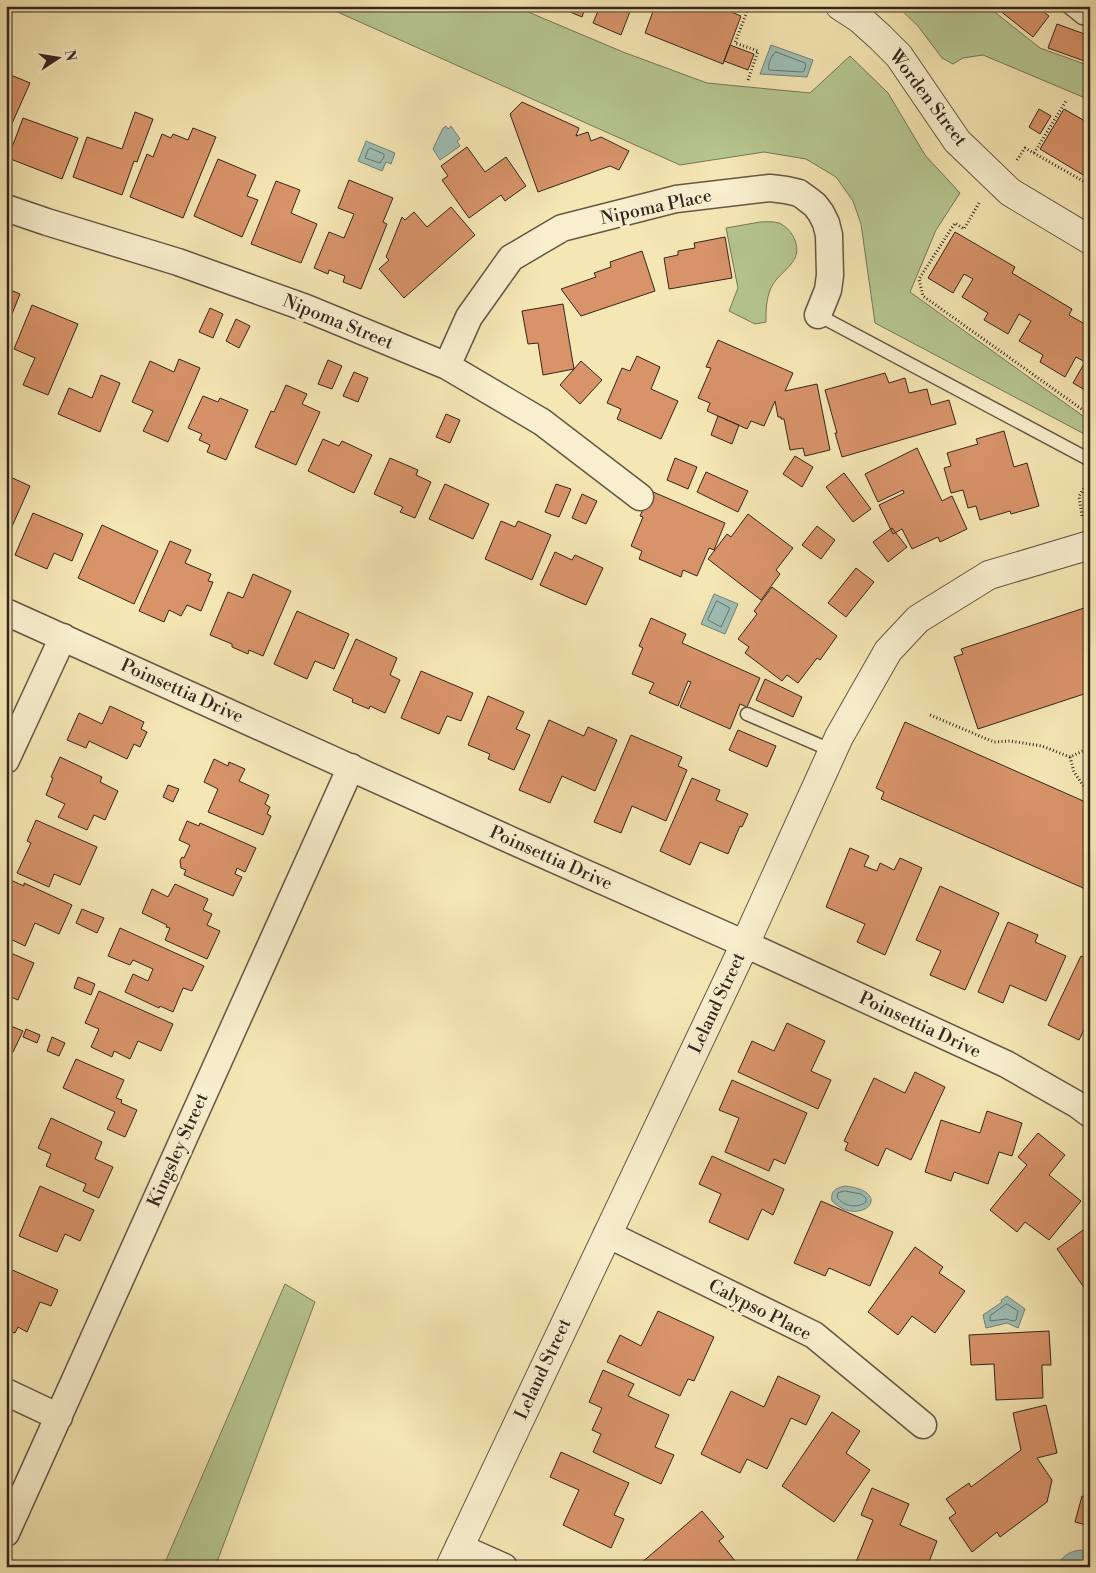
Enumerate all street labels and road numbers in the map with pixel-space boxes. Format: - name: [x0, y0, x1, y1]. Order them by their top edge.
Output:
- street label: Worden Street: [883, 44, 972, 152]
- street label: Nipoma Place: [598, 184, 714, 230]
- street label: Nipoma Street: [279, 289, 397, 355]
- street label: Poinsettia Drive: [117, 654, 247, 728]
- street label: Poinsettia Drive: [486, 821, 616, 895]
- street label: Leland Street: [684, 948, 751, 1057]
- street label: Poinsettia Drive: [855, 987, 985, 1063]
- street label: Kingsley Street: [143, 1089, 214, 1211]
- street label: Calypso Place: [705, 1274, 815, 1346]
- street label: Leland Street: [510, 1314, 577, 1423]

